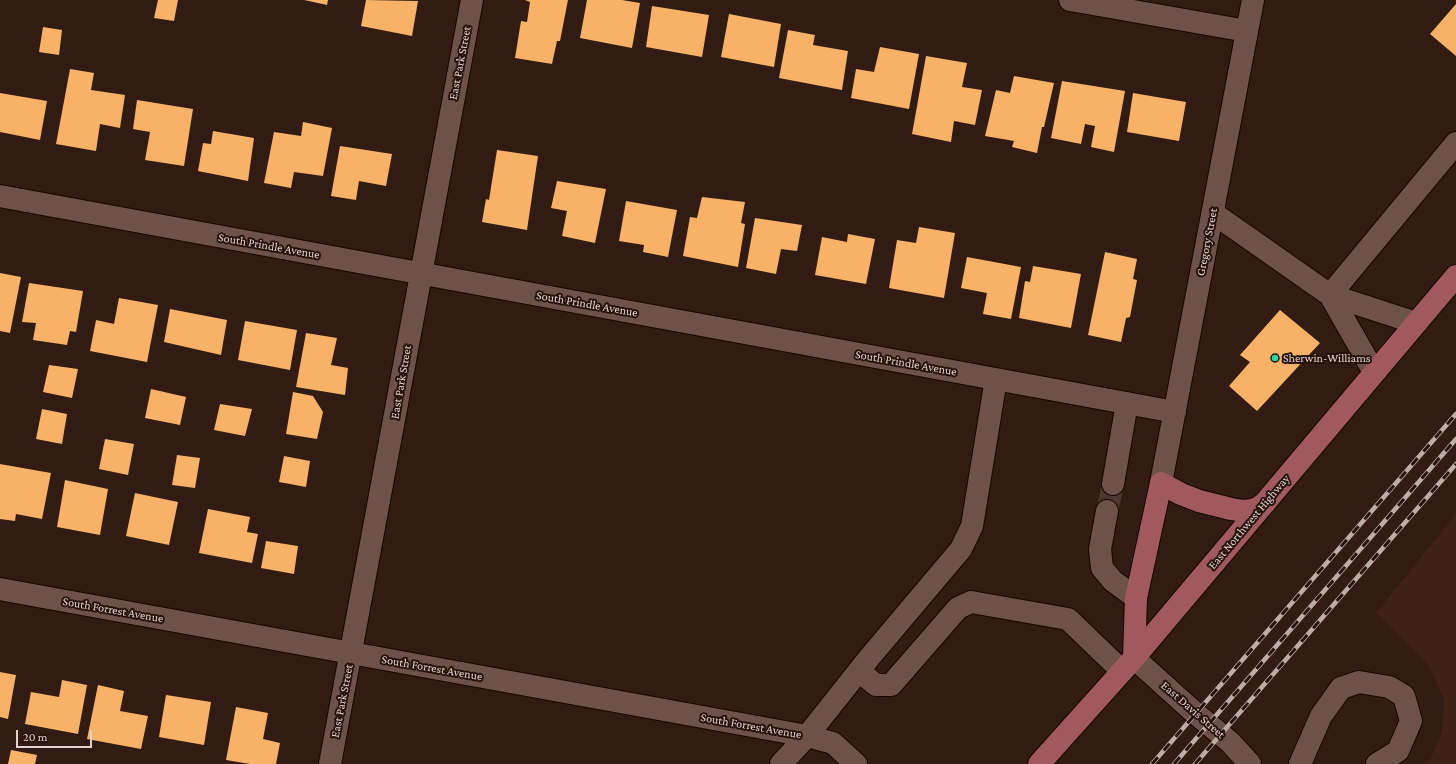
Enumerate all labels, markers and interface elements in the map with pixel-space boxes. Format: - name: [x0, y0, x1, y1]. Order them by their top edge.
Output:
- street label: East Park Street: [446, 25, 474, 101]
- street label: Gregory Street: [1193, 207, 1221, 277]
- street label: South Prindle Avenue: [217, 230, 321, 262]
- street label: South Prindle Avenue: [535, 288, 639, 320]
- street label: East Park Street: [387, 344, 415, 420]
- street label: South Prindle Avenue: [854, 347, 958, 379]
- place label: Sherwin-Williams: [1283, 351, 1371, 365]
- marker: Sherwin-Williams: [1270, 353, 1280, 363]
- street label: East Northwest Highway: [1205, 472, 1293, 572]
- street label: South Forrest Avenue: [62, 594, 164, 626]
- street label: South Forrest Avenue: [381, 652, 483, 684]
- street label: East Park Street: [328, 663, 356, 739]
- street label: East Davis Street: [1158, 678, 1228, 742]
- street label: South Forrest Avenue: [700, 710, 802, 742]
- scale bar: [18, 722, 94, 748]
- text: 20 m: [23, 730, 47, 744]

